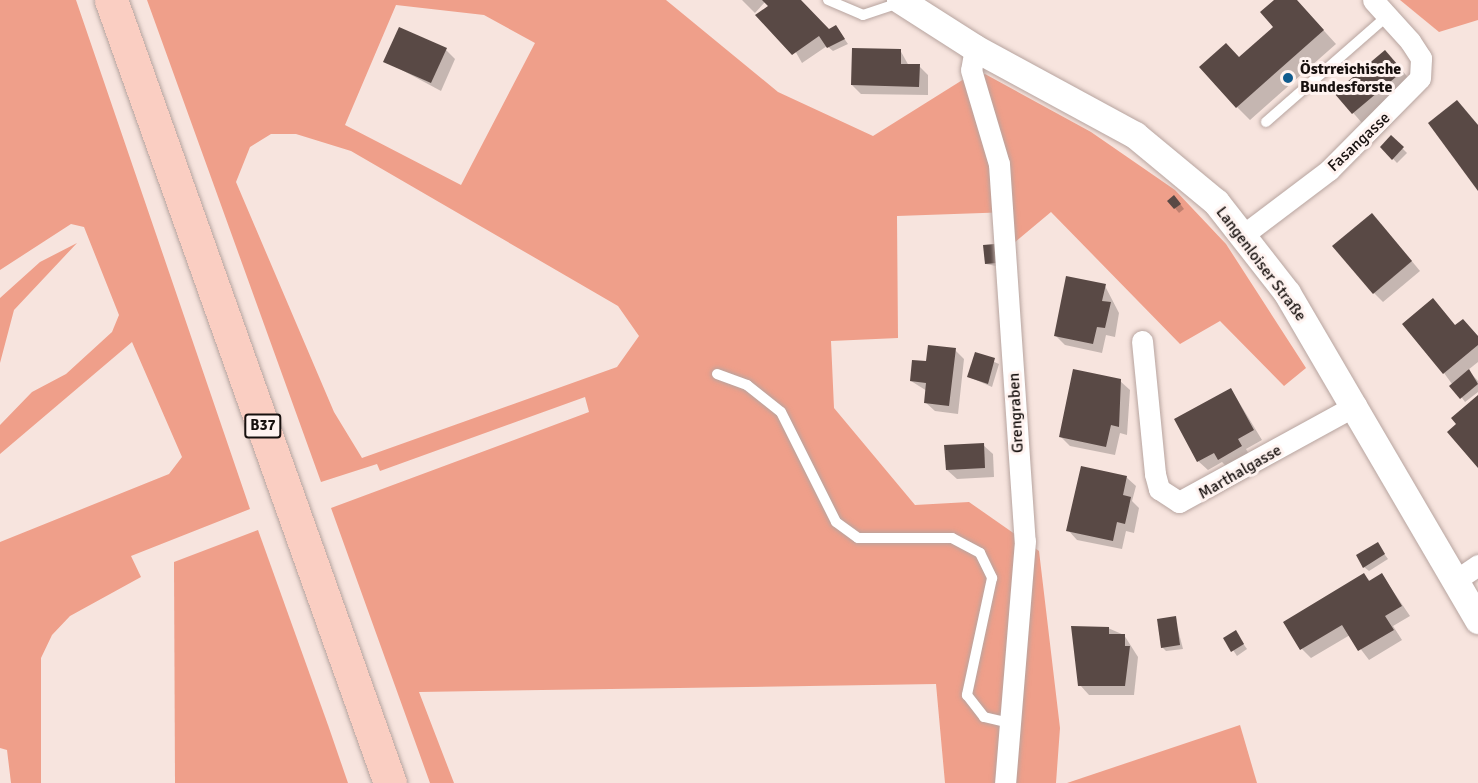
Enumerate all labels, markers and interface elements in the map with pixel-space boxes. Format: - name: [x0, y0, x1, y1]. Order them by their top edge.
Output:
- place label: Östrreichische Bundesforste: [1300, 59, 1401, 97]
- marker: Östrreichische Bundesforste: [1281, 71, 1295, 85]
- street label: Fasangasse: [1324, 108, 1394, 176]
- street label: Langenloiser Straße: [1212, 203, 1310, 325]
- street label: Grengraben: [1004, 372, 1028, 454]
- road number: B37: [244, 414, 282, 438]
- street label: Marthalgasse: [1195, 440, 1285, 504]

